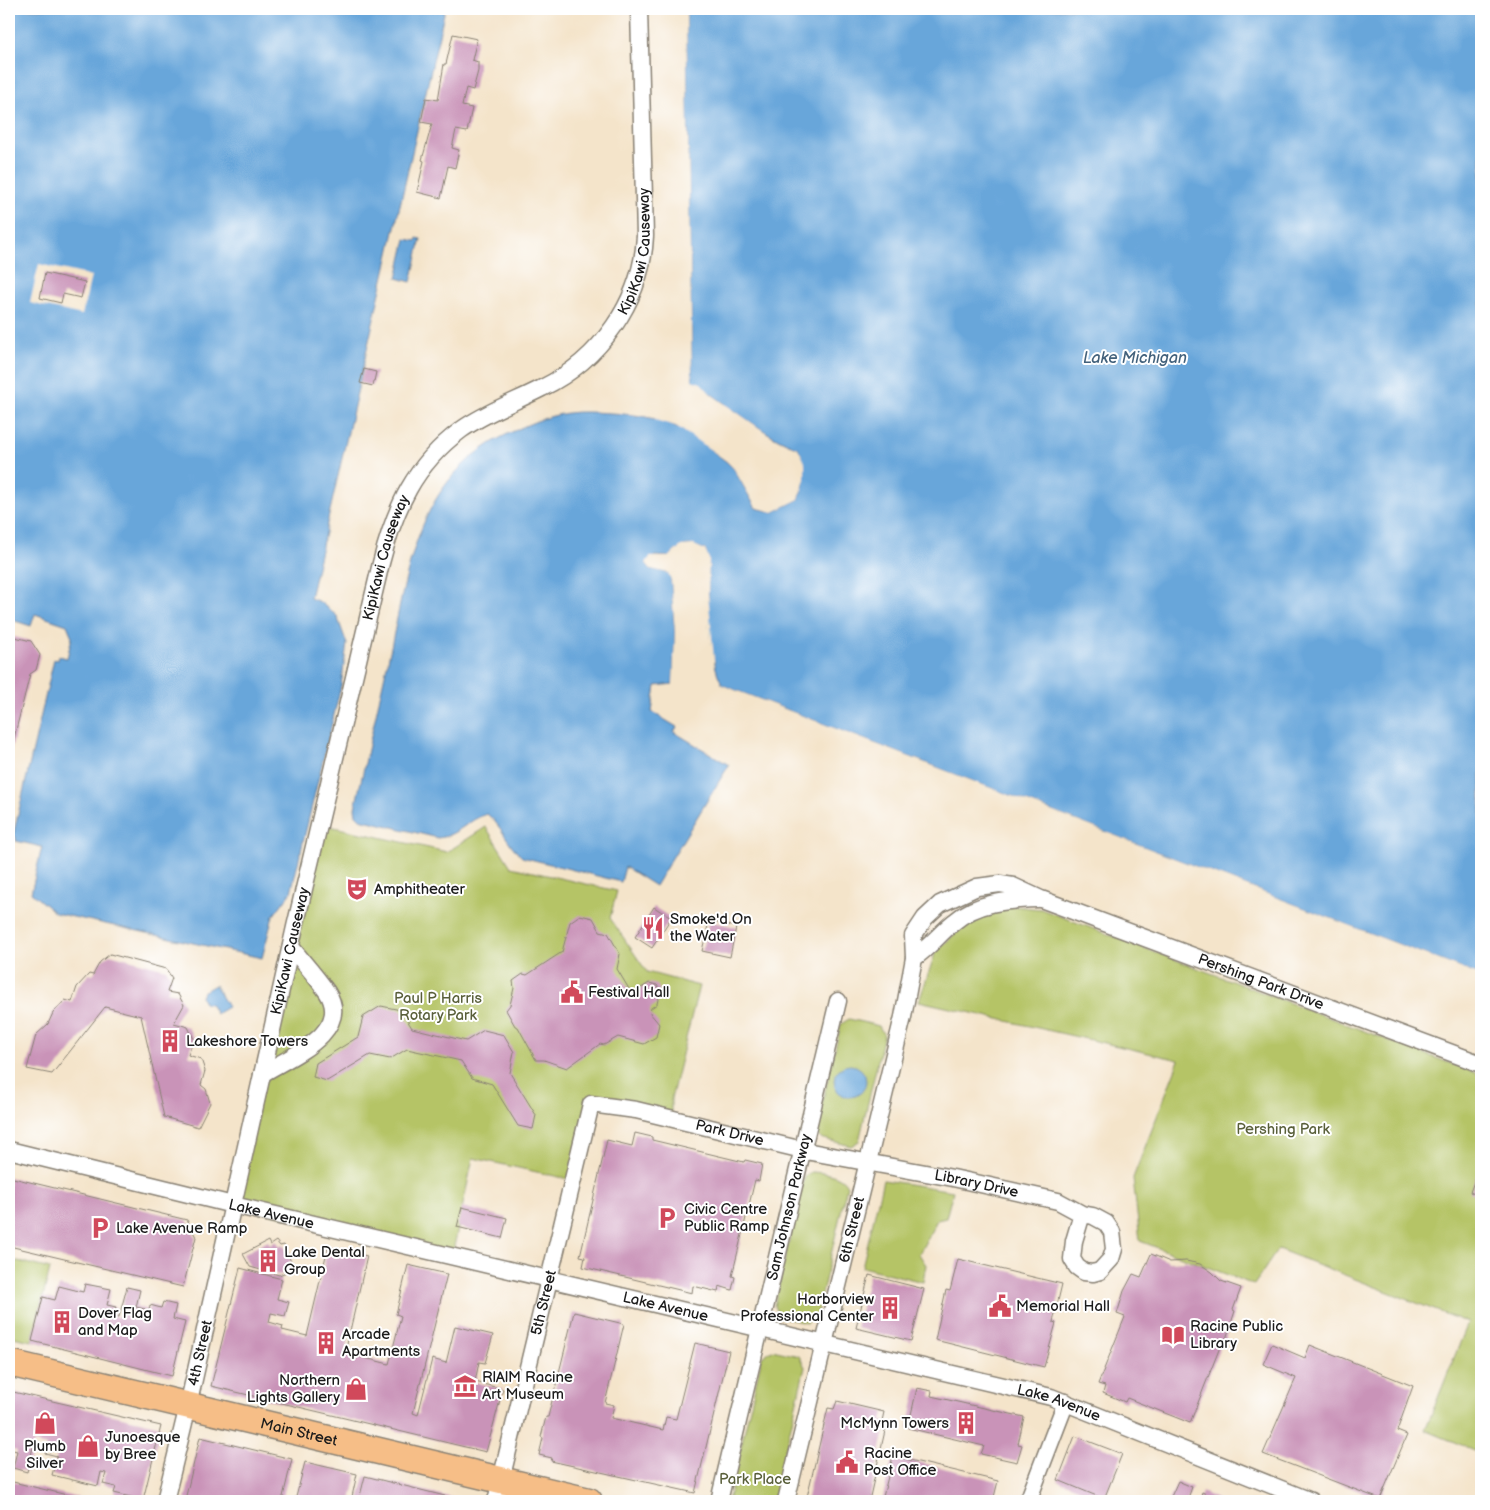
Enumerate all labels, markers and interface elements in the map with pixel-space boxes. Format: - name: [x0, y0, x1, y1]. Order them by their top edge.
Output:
- street label: KipiKawi Causeway: [614, 187, 655, 319]
- water label: Lake Michigan: [1083, 349, 1187, 368]
- street label: KipiKawi Causeway: [359, 492, 414, 622]
- theatre icon: Amphitheater: [344, 876, 370, 902]
- place label: Amphitheater: [374, 880, 465, 899]
- street label: KipiKawi Causeway: [267, 885, 314, 1017]
- place label: Smoke'd On the Water: [670, 910, 752, 946]
- restaurant icon: Smoke'd On the Water: [640, 915, 666, 941]
- street label: Pershing Park Drive: [1195, 950, 1327, 1014]
- public building icon: Festival Hall: [559, 979, 585, 1005]
- place label: Festival Hall: [588, 983, 669, 1002]
- park label: Paul P Harris Rotary Park: [394, 989, 482, 1025]
- building icon: Lakeshore Towers: [157, 1028, 183, 1054]
- place label: Lakeshore Towers: [186, 1032, 309, 1051]
- street label: Park Drive: [694, 1116, 766, 1150]
- park label: Pershing Park: [1236, 1120, 1330, 1139]
- street label: Sam Johnson Parkway: [763, 1132, 816, 1282]
- street label: Library Drive: [933, 1166, 1020, 1202]
- street label: Lake Avenue: [227, 1195, 316, 1234]
- street label: 6th Street: [835, 1195, 869, 1265]
- place label: Civic Centre Public Ramp: [684, 1200, 770, 1236]
- parking icon: Civic Centre Public Ramp: [654, 1205, 680, 1231]
- parking icon: Lake Avenue Ramp: [87, 1215, 113, 1241]
- place label: Lake Avenue Ramp: [116, 1219, 248, 1238]
- place label: Lake Dental Group: [284, 1243, 365, 1279]
- building icon: Lake Dental Group: [255, 1248, 281, 1274]
- street label: 5th Street: [527, 1268, 561, 1337]
- street label: Lake Avenue: [621, 1288, 710, 1326]
- place label: Harborview Professional Center: [740, 1290, 875, 1326]
- public building icon: Memorial Hall: [987, 1293, 1013, 1319]
- building icon: Harborview Professional Center: [877, 1295, 903, 1321]
- place label: Memorial Hall: [1016, 1297, 1110, 1316]
- place label: Dover Flag and Map: [78, 1304, 152, 1340]
- building icon: Dover Flag and Map: [49, 1309, 75, 1335]
- place label: Racine Public Library: [1190, 1317, 1283, 1353]
- street label: 4th Street: [184, 1318, 217, 1388]
- library icon: Racine Public Library: [1160, 1322, 1186, 1348]
- place label: Arcade Apartments: [342, 1325, 421, 1361]
- building icon: Arcade Apartments: [313, 1330, 339, 1356]
- place label: R|A|M Racine Art Museum: [482, 1368, 573, 1404]
- place label: Northern Lights Gallery: [247, 1371, 340, 1407]
- museum icon: R|A|M Racine Art Museum: [452, 1373, 478, 1399]
- shop icon: Northern Lights Gallery: [343, 1376, 369, 1402]
- street label: Lake Avenue: [1015, 1380, 1103, 1426]
- shop icon: Plumb Silver: [32, 1410, 58, 1436]
- building icon: McMynn Towers: [953, 1410, 979, 1436]
- street label: Main Street: [258, 1414, 340, 1451]
- place label: McMynn Towers: [840, 1414, 950, 1433]
- place label: Junoesque by Bree: [105, 1428, 181, 1464]
- shop icon: Junoesque by Bree: [75, 1433, 101, 1459]
- place label: Plumb Silver: [24, 1437, 67, 1473]
- place label: Racine Post Office: [864, 1444, 937, 1480]
- public building icon: Racine Post Office: [834, 1449, 860, 1475]
- park label: Park Place: [719, 1470, 791, 1489]

